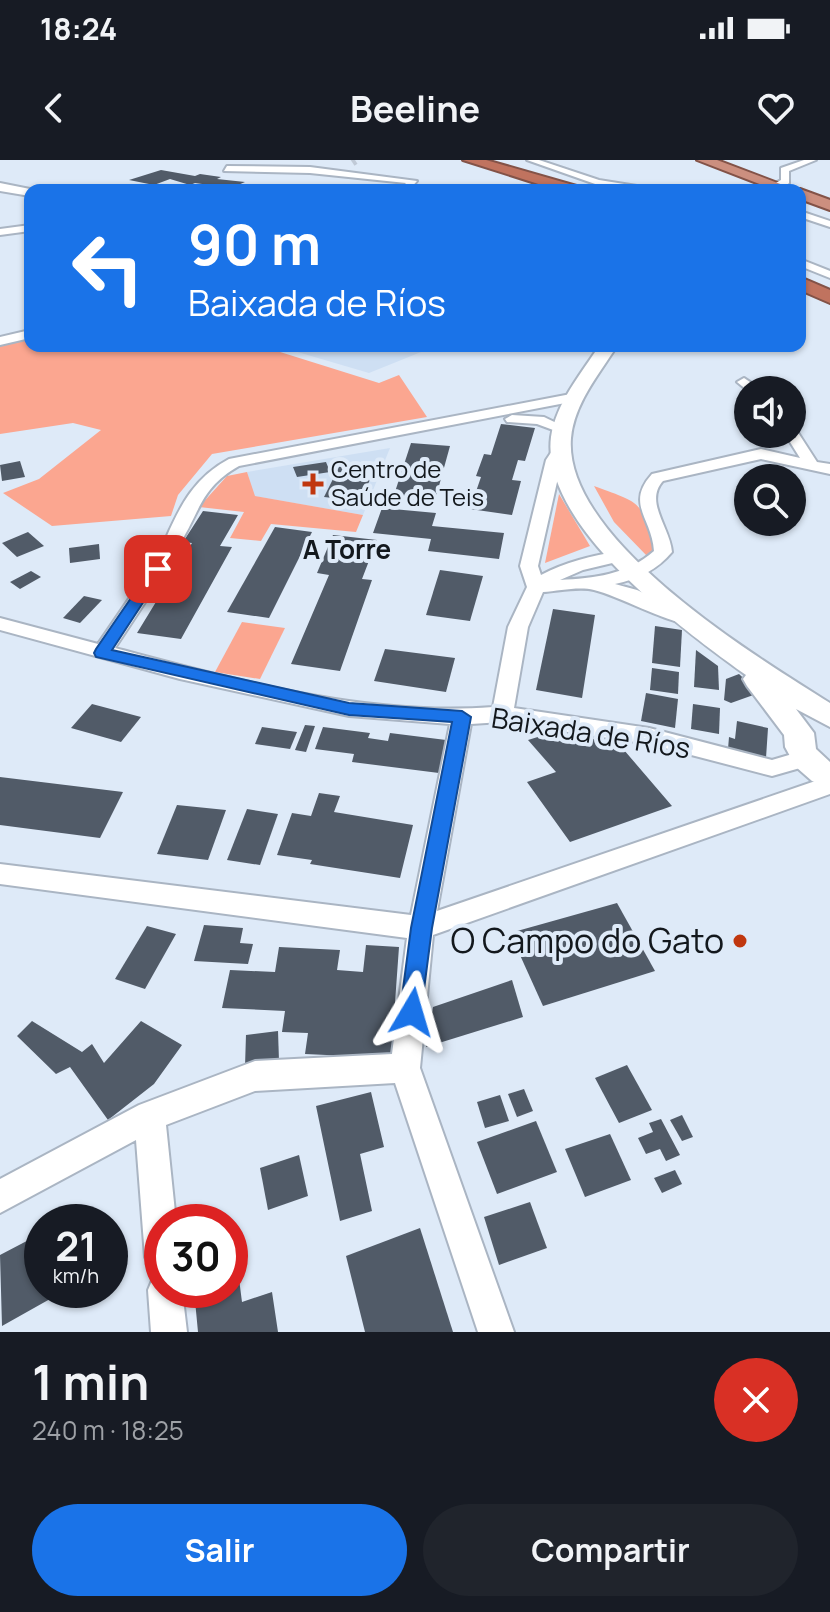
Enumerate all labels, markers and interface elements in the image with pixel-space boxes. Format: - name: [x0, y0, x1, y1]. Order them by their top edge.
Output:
- text: 18:24: [40, 8, 117, 49]
- text: Beeline: [350, 84, 480, 133]
- icon: back: [32, 86, 76, 130]
- icon: heart: [754, 86, 798, 130]
- text: 90 m: [188, 205, 321, 282]
- icon: left: [56, 216, 160, 320]
- text: Baixada de Ríos: [188, 278, 446, 327]
- map controls: [734, 376, 806, 536]
- button: sound: [734, 376, 806, 448]
- place label: Centro de Saúde de Teis: [331, 452, 484, 513]
- button: search: [734, 464, 806, 536]
- marker: Centro de Saúde de Teis: [302, 473, 324, 495]
- district label: A Torre: [303, 531, 391, 567]
- pin: [124, 535, 192, 603]
- icon: arrive: [136, 547, 180, 591]
- street label: Baixada de Ríos: [489, 698, 693, 766]
- place label: O Campo do Gato: [451, 917, 724, 963]
- marker: O Campo do Gato: [731, 932, 749, 950]
- position arrow: [370, 970, 454, 1054]
- speed limit sign: 30: [144, 1204, 248, 1308]
- text: 21: [55, 1218, 97, 1273]
- text: km/h: [53, 1262, 99, 1289]
- text: 1 min: [32, 1349, 149, 1414]
- button: close: [714, 1358, 798, 1442]
- text: 240 m · 18:25: [32, 1412, 184, 1448]
- button: Salir: [32, 1504, 407, 1596]
- button: Compartir: [423, 1504, 798, 1596]

